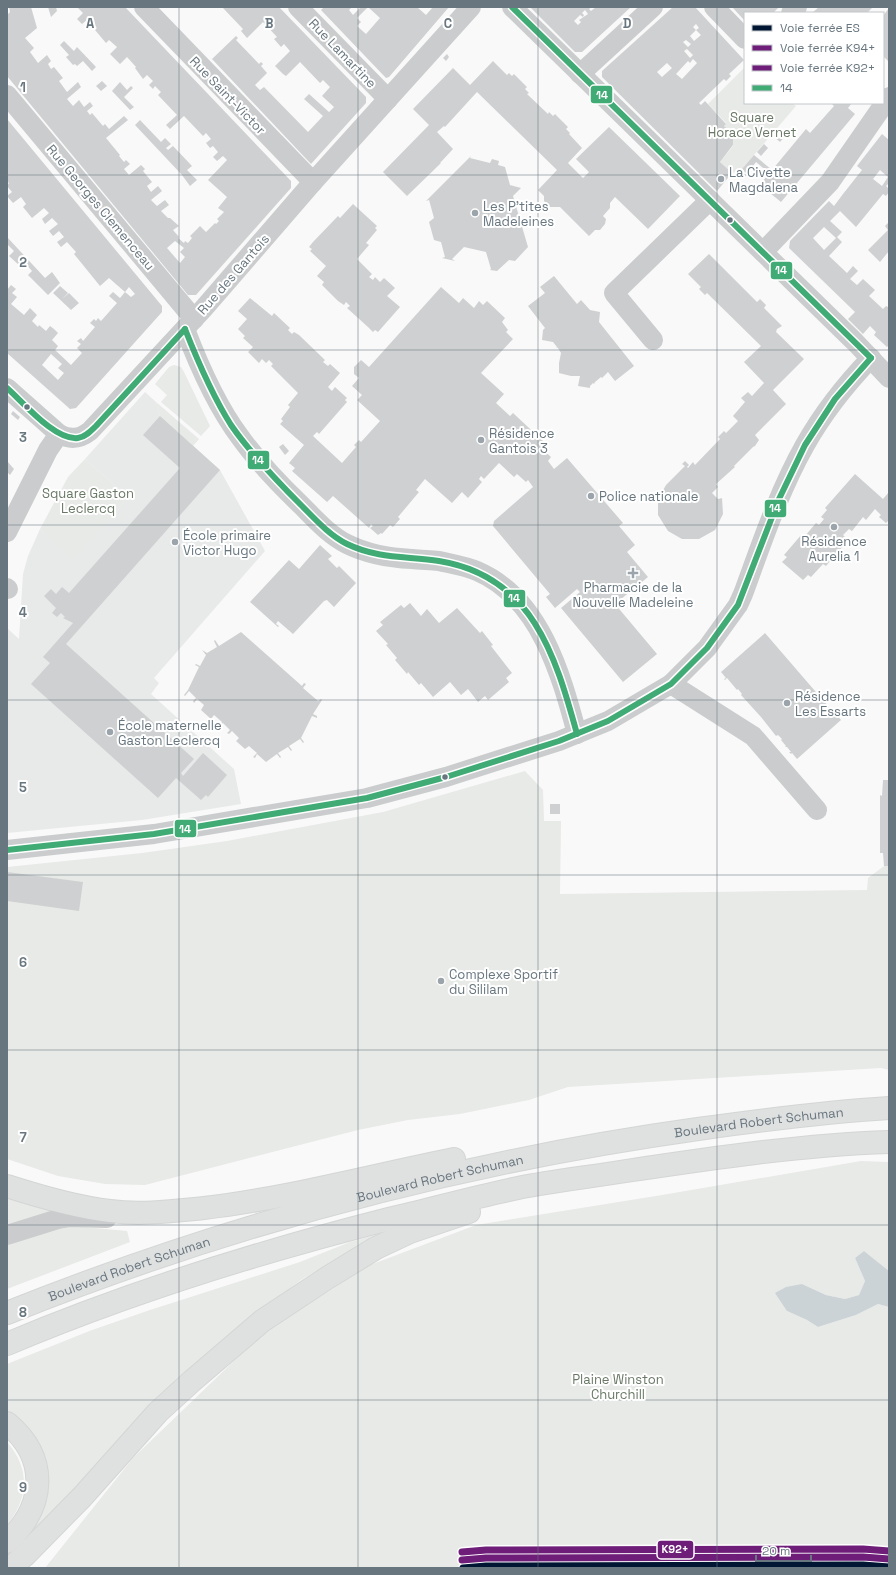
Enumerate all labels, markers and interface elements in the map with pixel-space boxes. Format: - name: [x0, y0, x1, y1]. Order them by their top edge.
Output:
- legend: [744, 12, 884, 104]
- text: A: [86, 15, 95, 32]
- text: B: [265, 15, 274, 32]
- street label: Rue Lamartine: [305, 15, 380, 92]
- text: C: [444, 15, 452, 32]
- text: D: [623, 15, 632, 32]
- text: Voie ferrée ES: [780, 20, 860, 36]
- text: Voie ferrée K94+: [780, 40, 875, 56]
- street label: Rue Saint-Victor: [186, 53, 269, 138]
- text: Voie ferrée K92+: [780, 60, 875, 76]
- text: 1: [20, 79, 26, 96]
- text: 14: [780, 80, 793, 96]
- line badge: 14: [590, 85, 613, 104]
- text: 14: [596, 88, 608, 102]
- park label: Square Horace Vernet: [708, 109, 796, 141]
- street label: Rue Georges Clemenceau: [43, 141, 158, 274]
- place label: La Civette Magdalena: [729, 164, 799, 196]
- marker: La Civette Magdalena: [716, 174, 726, 184]
- place label: Les P'tites Madeleines: [483, 198, 554, 230]
- marker: Les P'tites Madeleines: [470, 208, 480, 218]
- unlabelled marker: [725, 215, 735, 225]
- street label: Rue des Gantois: [194, 230, 273, 318]
- text: 2: [19, 254, 27, 271]
- line badge: 14: [770, 261, 793, 280]
- text: 14: [775, 263, 787, 277]
- unlabelled marker: [22, 402, 32, 412]
- place label: Résidence Gantois 3: [489, 425, 554, 457]
- text: 3: [19, 429, 27, 446]
- marker: Résidence Gantois 3: [476, 435, 486, 445]
- line badge: 14: [247, 450, 270, 470]
- text: 14: [252, 453, 264, 467]
- park label: Square Gaston Leclercq: [42, 485, 134, 517]
- place label: Police nationale: [599, 488, 698, 505]
- marker: Police nationale: [586, 491, 596, 501]
- line badge: 14: [764, 499, 787, 518]
- text: 14: [769, 501, 781, 515]
- marker: Résidence Aurelia 1: [829, 522, 839, 532]
- place label: École primaire Victor Hugo: [183, 527, 271, 559]
- place label: Résidence Aurelia 1: [801, 533, 867, 565]
- marker: École primaire Victor Hugo: [170, 537, 180, 547]
- marker: Pharmacie de la Nouvelle Madeleine: [628, 568, 638, 578]
- place label: Pharmacie de la Nouvelle Madeleine: [573, 579, 693, 611]
- line badge: 14: [503, 589, 526, 608]
- text: 14: [508, 591, 520, 605]
- text: 4: [19, 604, 27, 621]
- place label: Résidence Les Essarts: [795, 688, 866, 720]
- marker: Résidence Les Essarts: [782, 698, 792, 708]
- place label: École maternelle Gaston Leclercq: [118, 717, 222, 749]
- marker: École maternelle Gaston Leclercq: [105, 727, 115, 737]
- unlabelled marker: [440, 772, 450, 782]
- text: 5: [19, 779, 27, 796]
- line badge: 14: [174, 819, 197, 838]
- text: 14: [179, 822, 191, 836]
- text: 6: [19, 954, 27, 971]
- place label: Complexe Sportif du Sililam: [449, 966, 558, 998]
- marker: Complexe Sportif du Sililam: [436, 976, 446, 986]
- street label: Boulevard Robert Schuman: [673, 1104, 844, 1141]
- text: 7: [19, 1129, 27, 1146]
- street label: Boulevard Robert Schuman: [355, 1151, 525, 1206]
- street label: Boulevard Robert Schuman: [46, 1233, 212, 1305]
- text: 8: [19, 1304, 27, 1321]
- park label: Plaine Winston Churchill: [572, 1371, 664, 1403]
- text: 9: [19, 1479, 27, 1496]
- scale bar: [756, 1537, 811, 1563]
- line badge: K92+: [657, 1540, 694, 1559]
- text: K92+: [661, 1542, 689, 1556]
- text: 20 m: [762, 1543, 790, 1559]

